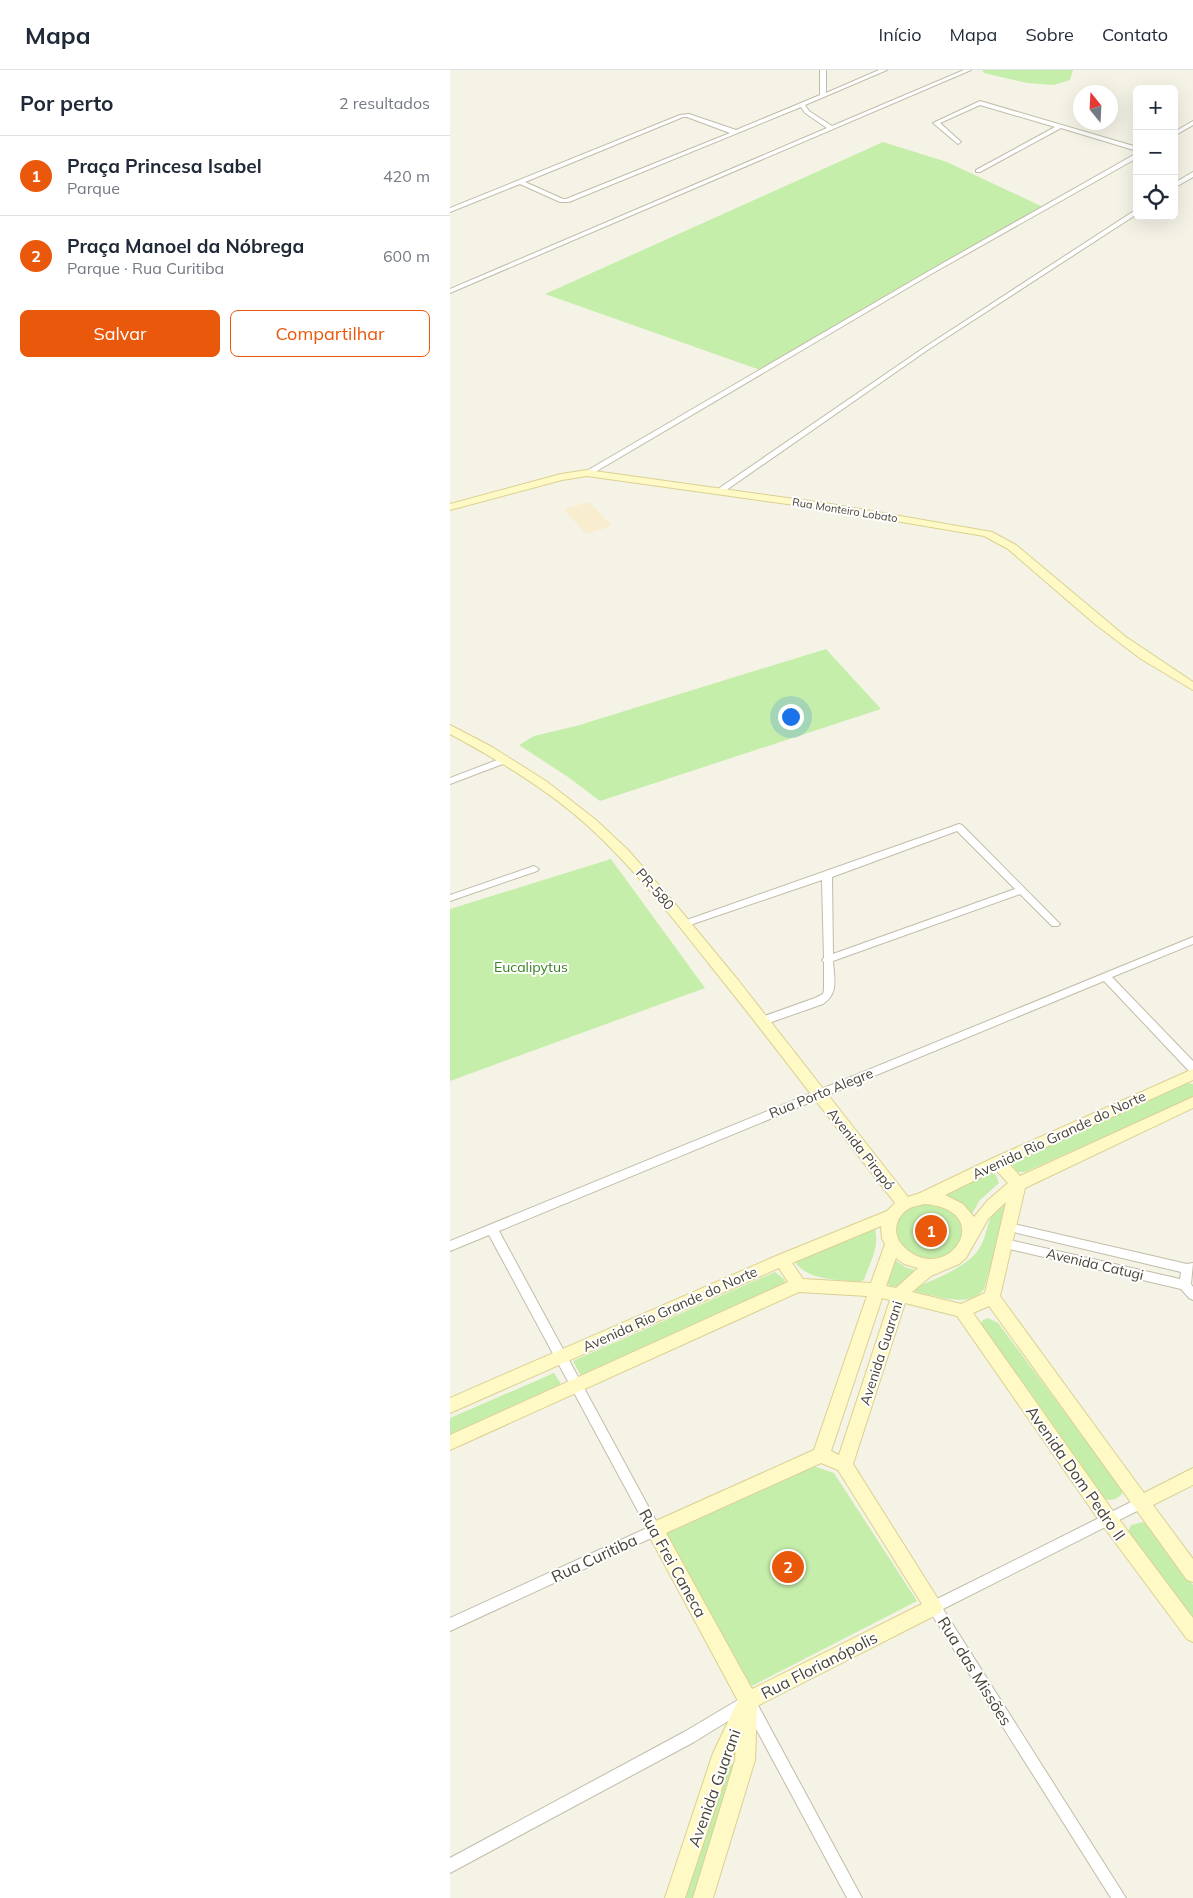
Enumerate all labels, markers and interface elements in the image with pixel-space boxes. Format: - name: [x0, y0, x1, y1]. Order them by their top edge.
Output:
- text: Mapa: [25, 20, 91, 50]
- text: Início: [879, 23, 922, 46]
- text: Mapa: [950, 23, 997, 46]
- text: Sobre: [1025, 23, 1074, 46]
- text: Contato: [1102, 23, 1168, 46]
- north arrow: [1073, 85, 1118, 130]
- map controls: [1133, 85, 1178, 220]
- button: +: [1133, 85, 1178, 130]
- text: Por perto: [20, 90, 114, 116]
- text: 2 resultados: [339, 93, 430, 113]
- button: −: [1133, 130, 1178, 175]
- text: Praça Princesa Isabel: [67, 154, 262, 178]
- text: 1: [31, 166, 41, 186]
- text: 420 m: [383, 166, 430, 186]
- button: locate: [1133, 175, 1178, 220]
- text: Parque: [67, 178, 120, 198]
- text: Praça Manoel da Nóbrega: [67, 234, 304, 258]
- text: 2: [31, 246, 41, 266]
- text: 600 m: [383, 246, 430, 266]
- text: Parque · Rua Curitiba: [67, 258, 224, 278]
- button: Salvar: [20, 310, 220, 357]
- button: Compartilhar: [230, 310, 430, 357]
- street label: Rua Monteiro Lobato: [791, 495, 899, 525]
- your location: [778, 704, 804, 730]
- street label: PR-580: [632, 864, 678, 914]
- park label: Eucalipytus: [494, 958, 568, 976]
- street label: Rua Porto Alegre: [766, 1064, 876, 1122]
- street label: Avenida Rio Grande do Norte: [969, 1087, 1149, 1183]
- street label: Avenida Pirapó: [823, 1104, 899, 1194]
- pin: 1: [915, 1212, 947, 1250]
- street label: Avenida Catugi: [1045, 1244, 1145, 1284]
- street label: Avenida Rio Grande do Norte: [580, 1262, 760, 1356]
- street label: Avenida Guarani: [856, 1299, 906, 1407]
- street label: Avenida Dom Pedro II: [1022, 1402, 1130, 1544]
- street label: Rua Frei Caneca: [635, 1505, 711, 1621]
- street label: Rua Curitiba: [548, 1529, 640, 1587]
- pin: 2: [772, 1548, 804, 1586]
- street label: Rua das Missões: [934, 1613, 1017, 1729]
- street label: Rua Florianópolis: [757, 1627, 881, 1703]
- street label: Avenida Guarani: [683, 1726, 745, 1850]

